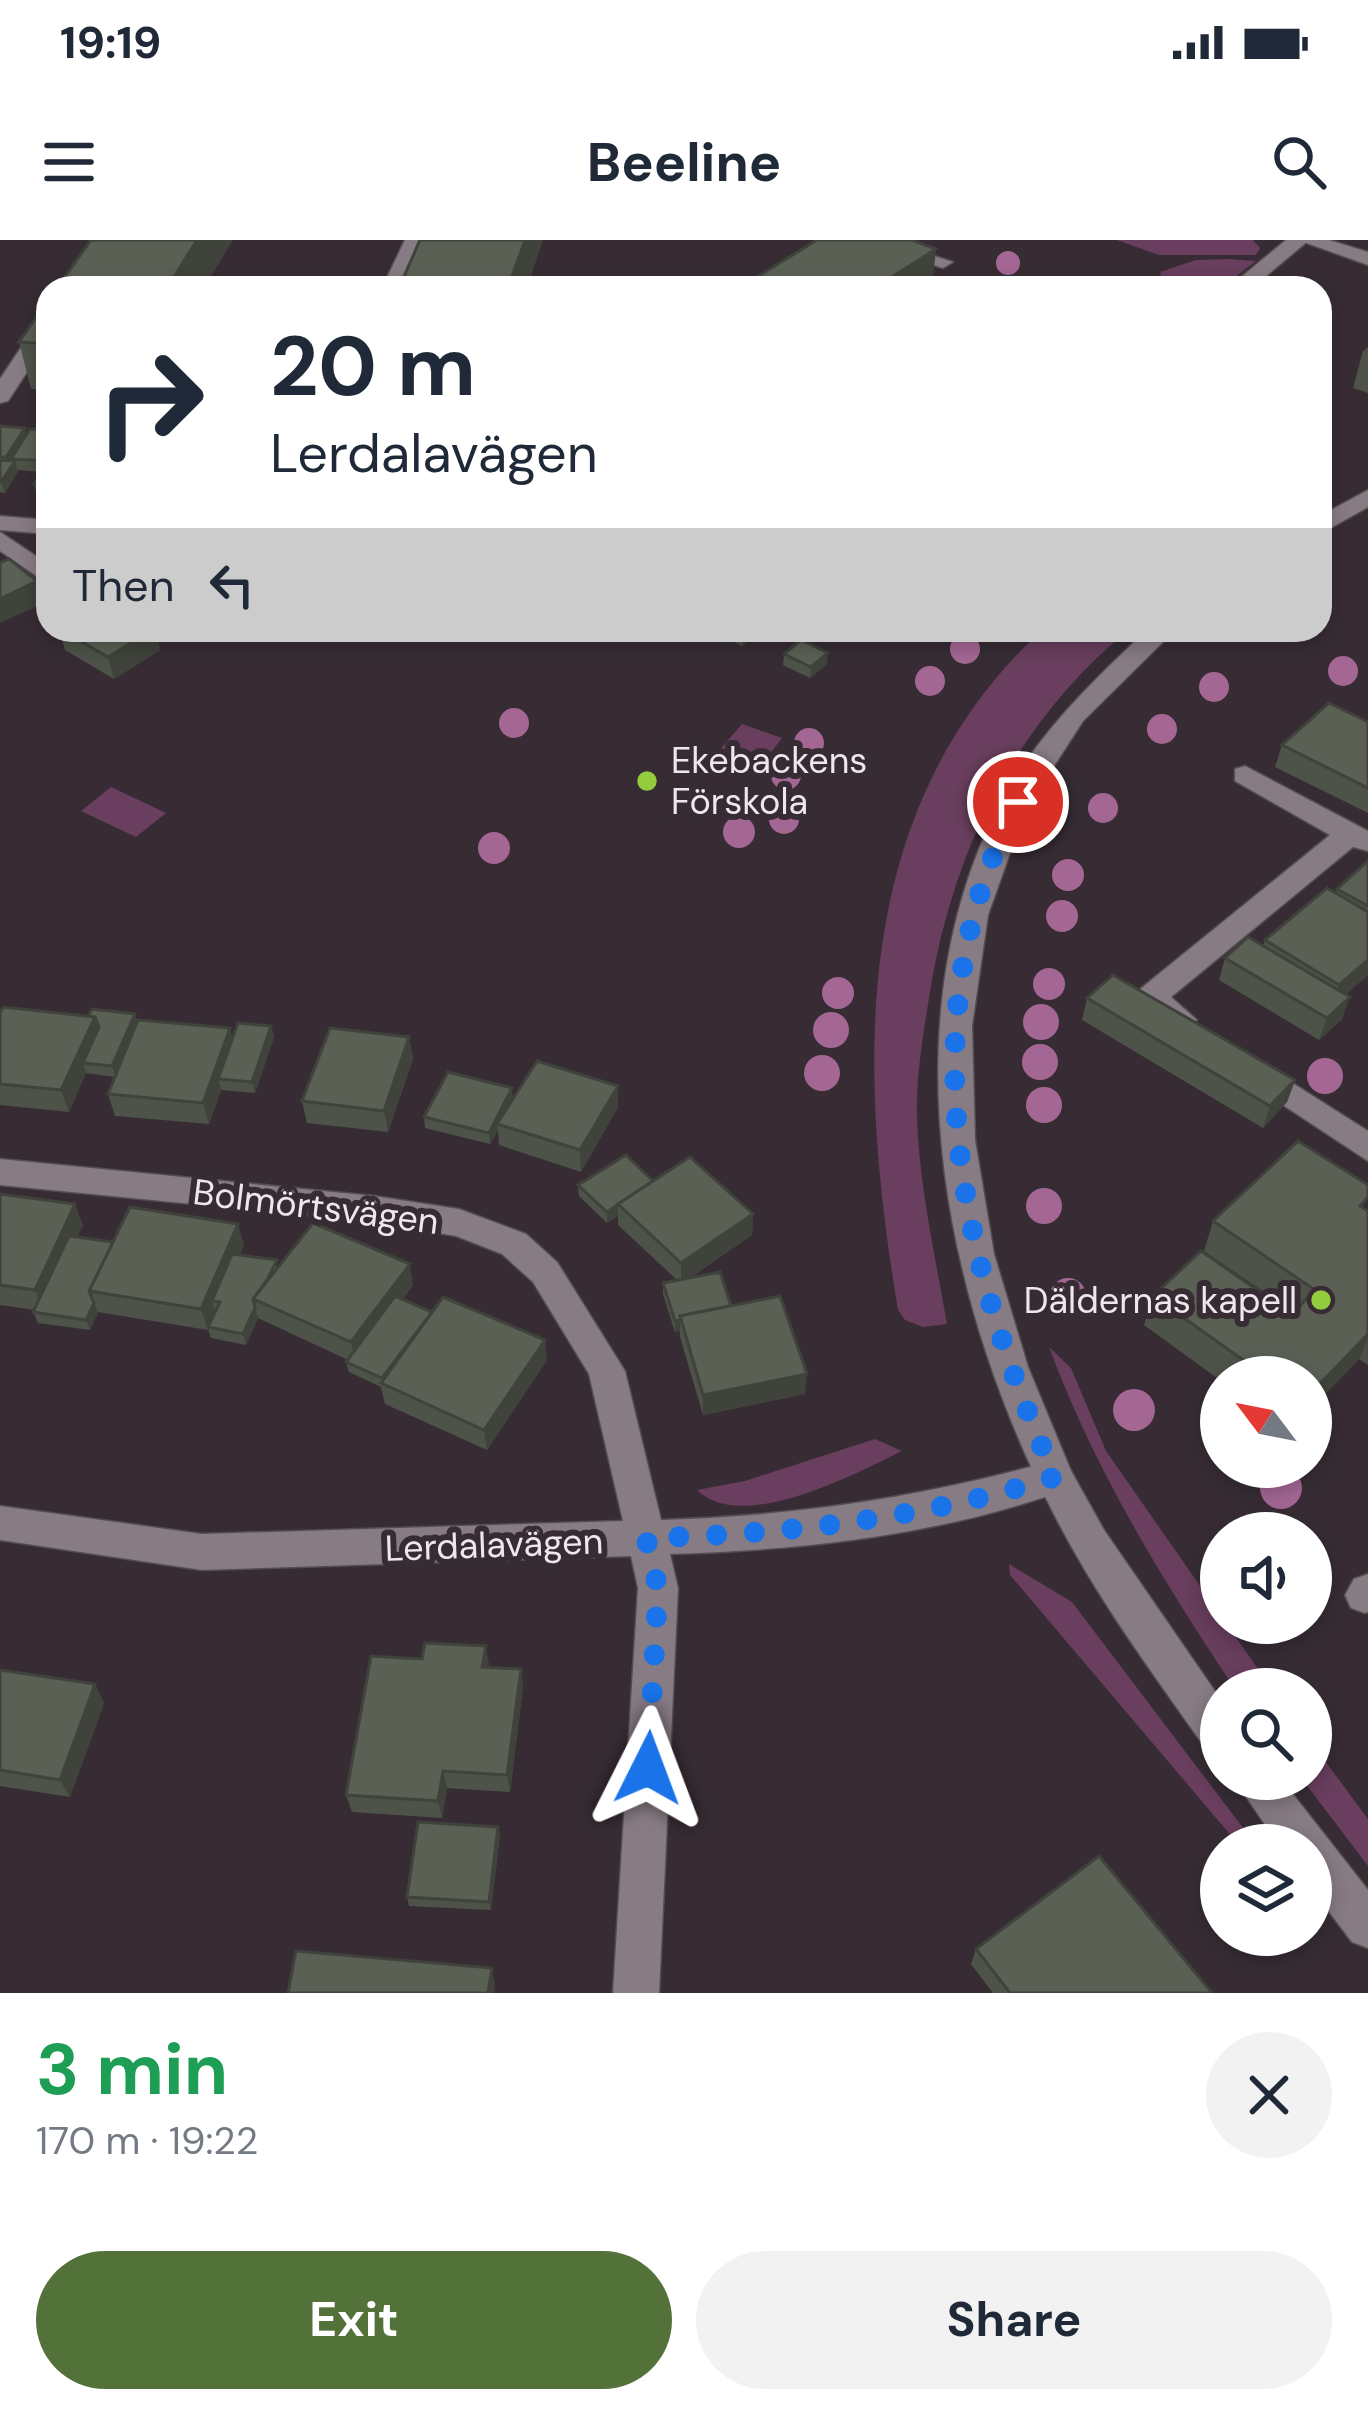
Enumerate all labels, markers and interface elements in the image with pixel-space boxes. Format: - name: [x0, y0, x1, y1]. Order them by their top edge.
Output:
- text: 19:19: [60, 13, 161, 72]
- text: Beeline: [587, 127, 781, 198]
- icon: menu: [36, 129, 102, 195]
- icon: search: [1266, 129, 1332, 195]
- text: 20 m: [270, 312, 476, 421]
- icon: right: [72, 324, 228, 480]
- text: Lerdalavägen: [270, 418, 598, 489]
- icon: left: [199, 552, 265, 618]
- text: Then: [72, 556, 175, 615]
- place label: Ekebackens Förskola: [671, 737, 867, 825]
- pin: [967, 751, 1069, 853]
- marker: Ekebackens Förskola: [634, 768, 660, 794]
- icon: arrive: [985, 769, 1051, 835]
- street label: Bolmörtsvägen: [190, 1168, 441, 1245]
- place label: Däldernas kapell: [1024, 1277, 1297, 1324]
- marker: Däldernas kapell: [1308, 1287, 1334, 1313]
- north arrow: [1200, 1356, 1332, 1488]
- map controls: [1200, 1356, 1332, 1956]
- button: sound: [1200, 1512, 1332, 1644]
- street label: Lerdalavägen: [384, 1517, 604, 1572]
- button: search: [1200, 1668, 1332, 1800]
- position arrow: [585, 1705, 711, 1831]
- button: layers: [1200, 1824, 1332, 1956]
- text: 3 min: [36, 2023, 228, 2116]
- button: close: [1206, 2032, 1332, 2158]
- text: 170 m · 19:22: [36, 2115, 258, 2166]
- button: Exit: [36, 2251, 672, 2389]
- button: Share: [696, 2251, 1332, 2389]

